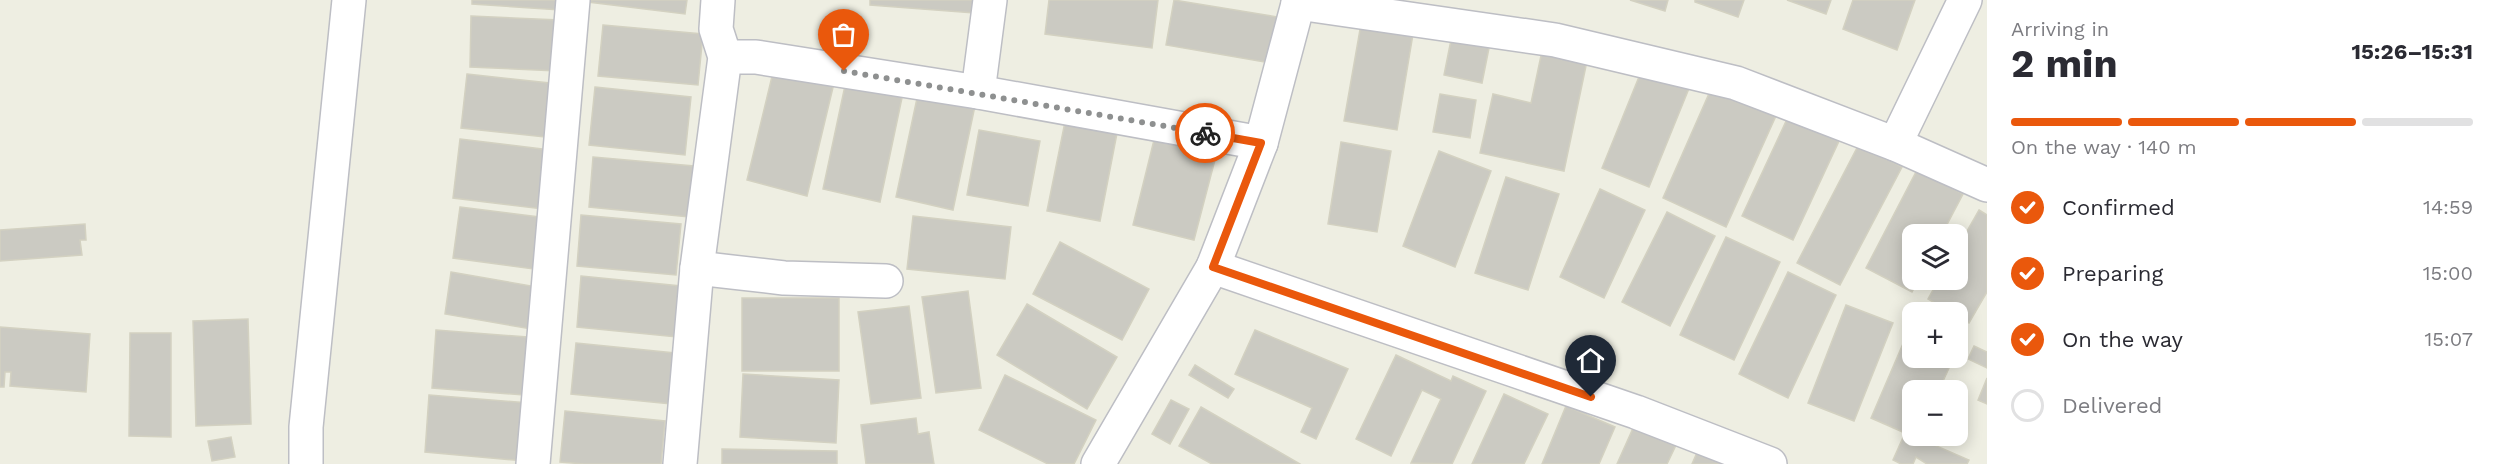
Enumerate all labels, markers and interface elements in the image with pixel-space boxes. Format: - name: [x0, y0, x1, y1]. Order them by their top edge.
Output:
- pin: [818, 9, 869, 71]
- text: Arriving in: [2011, 17, 2109, 41]
- icon: bag: [827, 18, 860, 51]
- text: 15:26–15:31: [2352, 39, 2473, 64]
- text: 2 min: [2011, 41, 2118, 86]
- courier: [1175, 103, 1235, 163]
- icon: bike: [1189, 117, 1222, 150]
- text: On the way · 140 m: [2011, 135, 2197, 159]
- icon: check: [2011, 191, 2044, 224]
- text: Confirmed: [2062, 195, 2175, 220]
- text: 14:59: [2423, 195, 2473, 219]
- map controls: [1902, 224, 1968, 446]
- button: layers: [1902, 224, 1968, 290]
- icon: check: [2011, 257, 2044, 290]
- text: Preparing: [2062, 261, 2163, 286]
- text: 15:00: [2423, 261, 2473, 285]
- button: +: [1902, 302, 1968, 368]
- icon: check: [2011, 323, 2044, 356]
- text: On the way: [2062, 327, 2183, 352]
- text: 15:07: [2424, 327, 2473, 351]
- pin: [1565, 335, 1616, 397]
- icon: home: [1574, 344, 1607, 377]
- button: −: [1902, 380, 1968, 446]
- text: Delivered: [2062, 393, 2162, 418]

